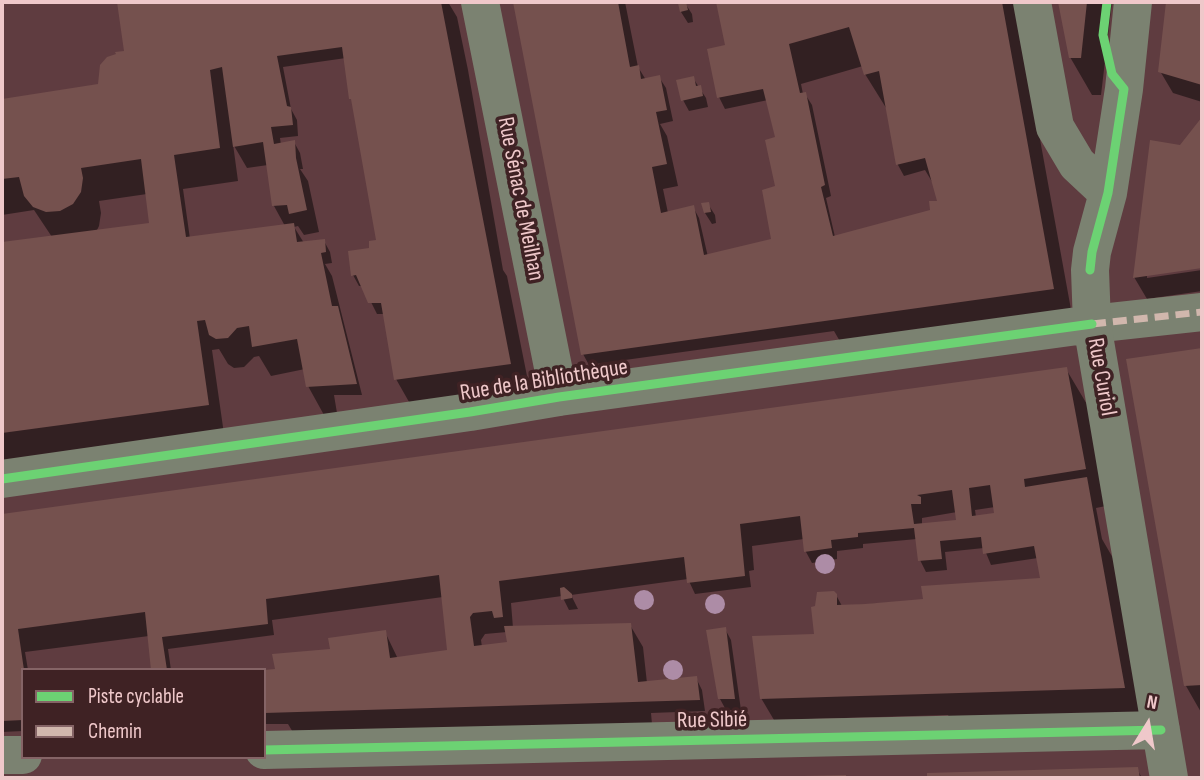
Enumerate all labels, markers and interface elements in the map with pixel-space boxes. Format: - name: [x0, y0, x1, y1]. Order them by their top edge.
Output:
- street label: Rue Sénac de Meilhan: [491, 115, 549, 283]
- street label: Rue Curiol: [1081, 336, 1121, 418]
- street label: Rue de la Bibliothèque: [458, 354, 630, 408]
- legend: [21, 668, 266, 759]
- text: Piste cyclable: [88, 684, 184, 709]
- north arrow: [1113, 689, 1183, 759]
- text: N: [1145, 691, 1159, 715]
- street label: Rue Sibié: [677, 707, 747, 735]
- text: Chemin: [88, 719, 142, 744]

